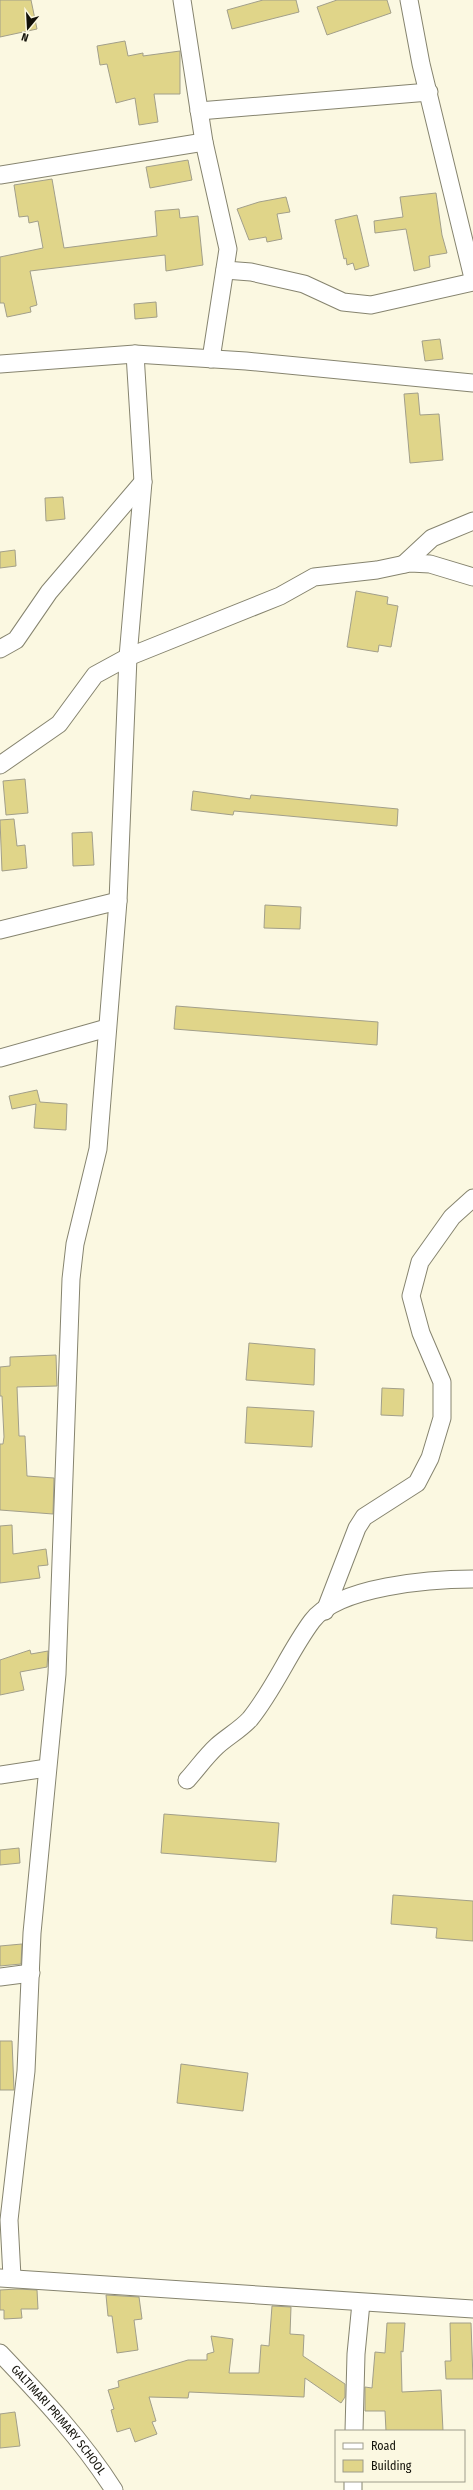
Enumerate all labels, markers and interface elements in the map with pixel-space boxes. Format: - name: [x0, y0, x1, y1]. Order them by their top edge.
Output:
- north arrow: [8, 8, 48, 48]
- text: N: [20, 30, 30, 44]
- street label: GALTIMARI PRIMARY SCHOOL: [8, 2362, 109, 2478]
- legend: [335, 2430, 465, 2482]
- text: Road: [371, 2439, 396, 2453]
- text: Building: [371, 2459, 412, 2473]

